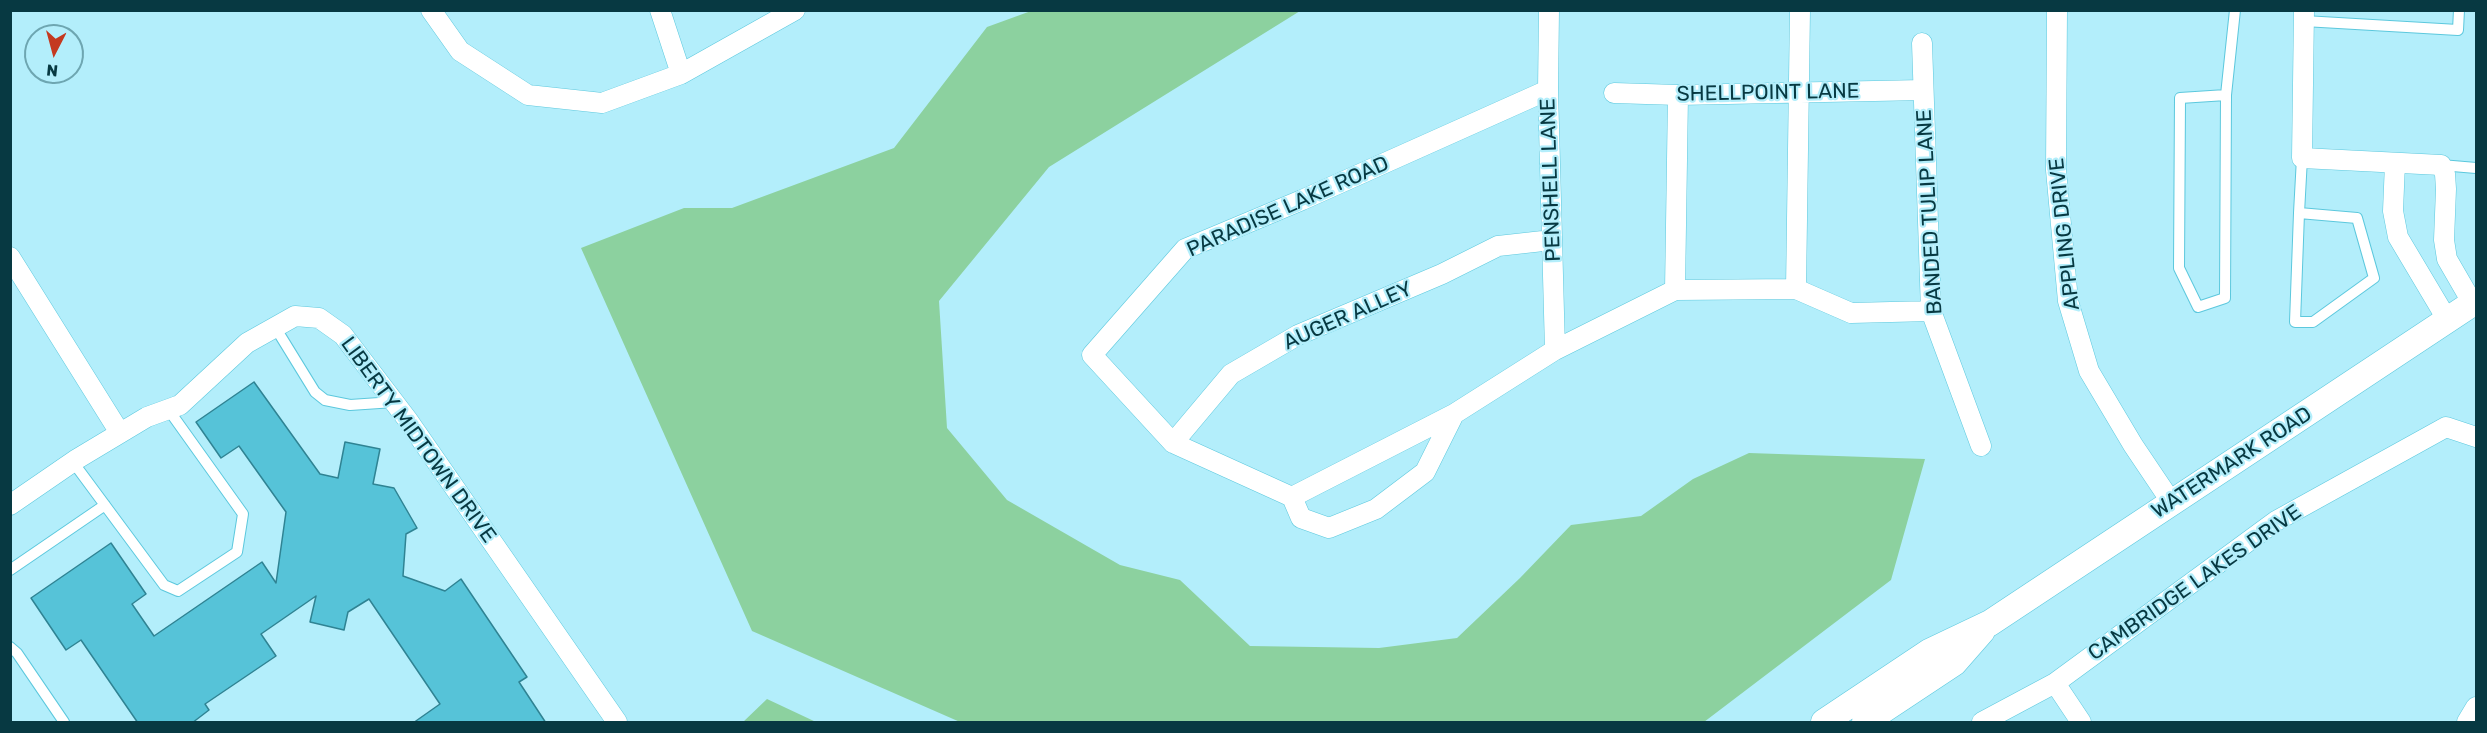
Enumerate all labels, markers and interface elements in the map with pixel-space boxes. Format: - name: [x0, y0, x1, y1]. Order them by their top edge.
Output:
- north arrow: [24, 24, 84, 84]
- text: N: [46, 60, 59, 80]
- street label: SHELLPOINT LANE: [1676, 79, 1860, 107]
- street label: PENSHELL LANE: [1536, 98, 1566, 262]
- street label: BANDED TULIP LANE: [1912, 109, 1948, 315]
- street label: PARADISE LAKE ROAD: [1183, 151, 1393, 263]
- street label: APPLING DRIVE: [2044, 157, 2086, 311]
- street label: AUGER ALLEY: [1280, 276, 1416, 356]
- street label: LIBERTY MIDTOWN DRIVE: [335, 332, 501, 548]
- street label: WATERMARK ROAD: [2147, 402, 2317, 524]
- street label: CAMBRIDGE LAKES DRIVE: [2083, 500, 2307, 666]

